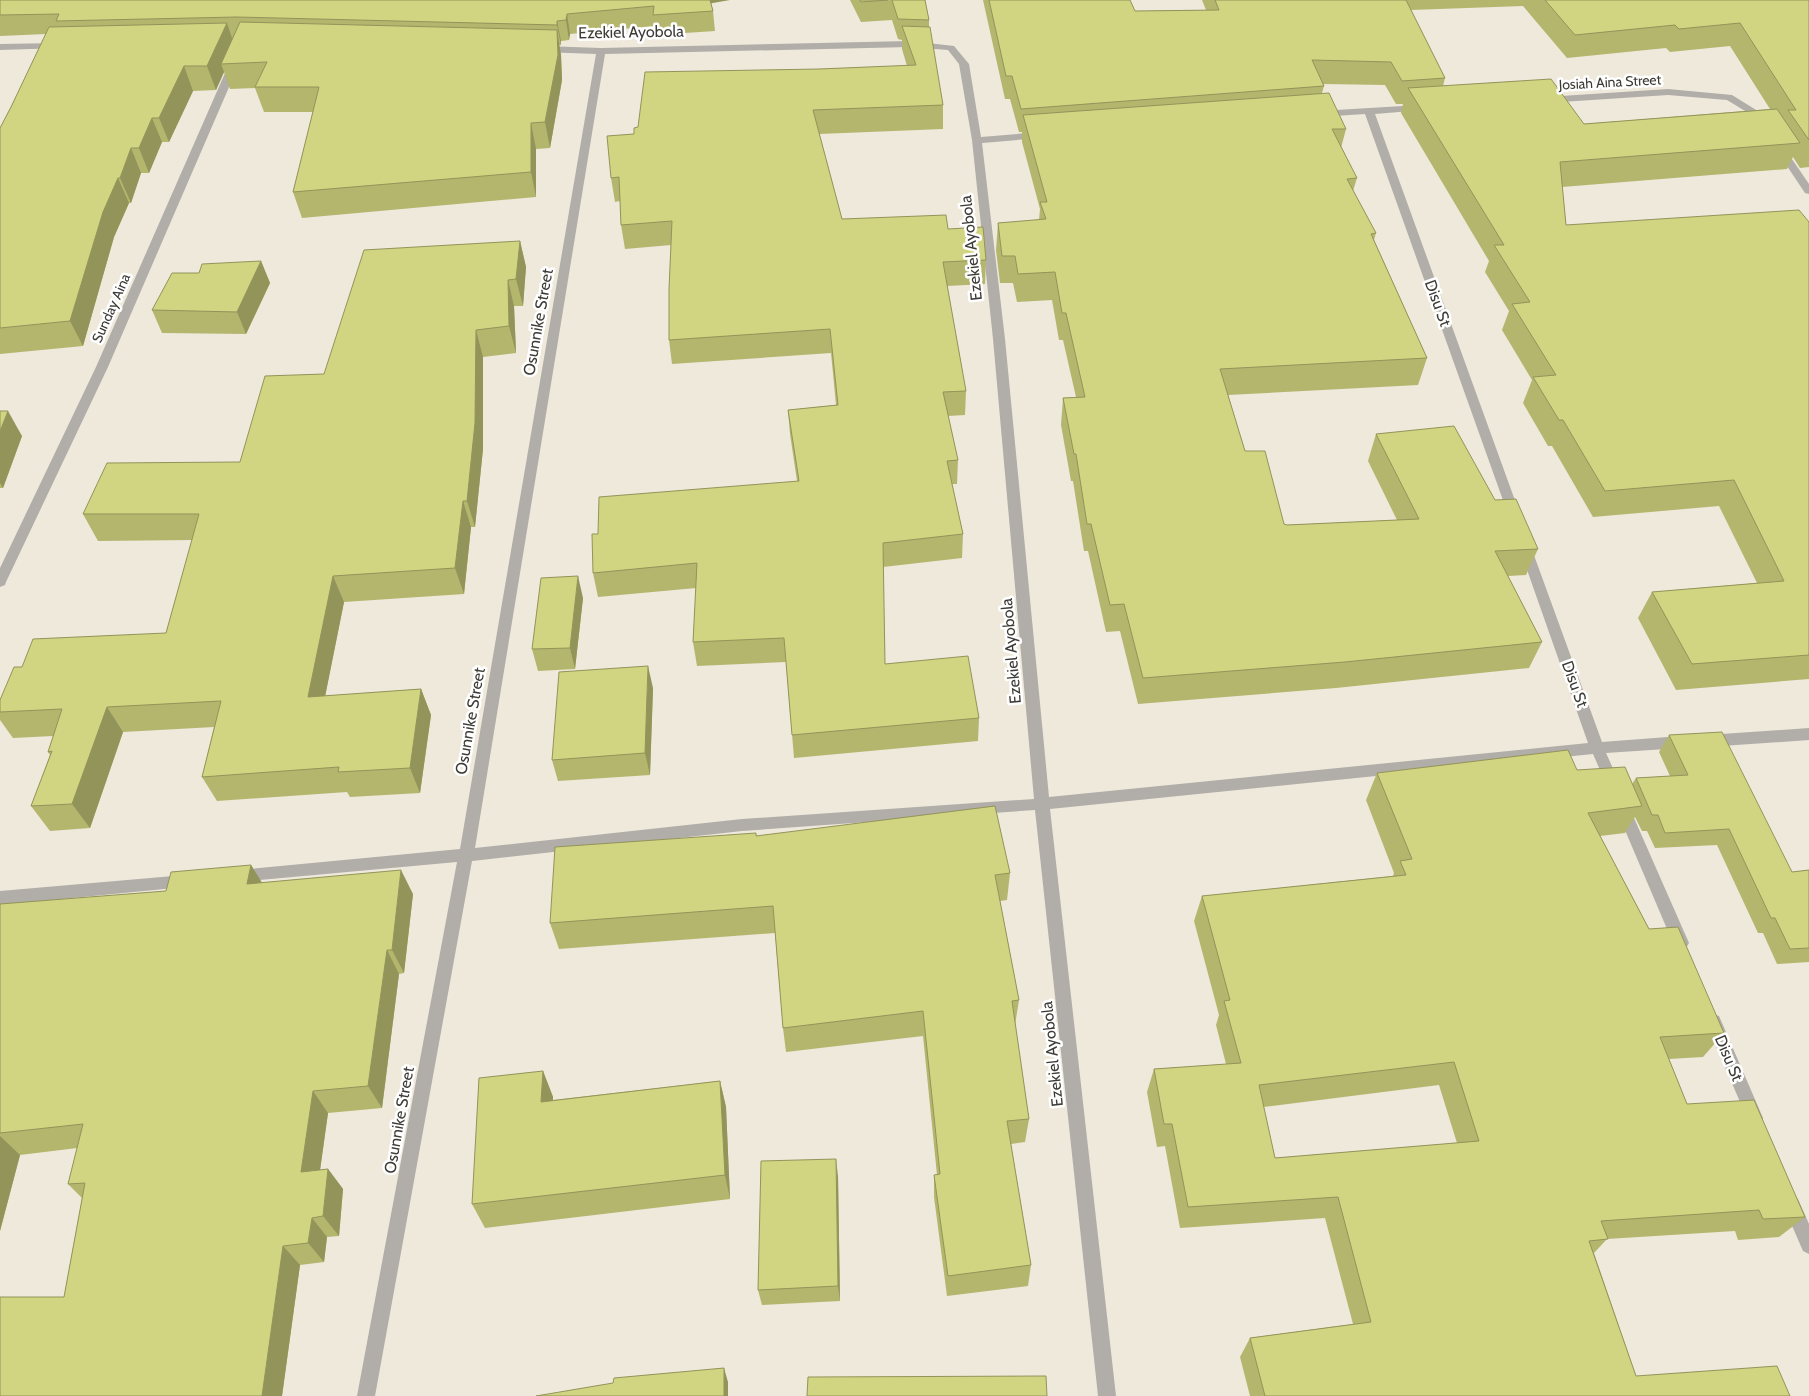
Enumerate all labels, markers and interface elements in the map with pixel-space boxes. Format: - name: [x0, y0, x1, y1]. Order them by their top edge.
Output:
- street label: Ezekiel Ayobola: [578, 22, 684, 42]
- street label: Josiah Aina Street: [1557, 70, 1662, 94]
- street label: Ezekiel Ayobola: [956, 194, 986, 302]
- street label: Osunnike Street: [519, 266, 557, 377]
- street label: Sunday Aina: [88, 270, 134, 345]
- street label: Disu St: [1421, 277, 1455, 329]
- street label: Ezekiel Ayobola: [997, 597, 1025, 704]
- street label: Disu St: [1558, 658, 1592, 710]
- street label: Osunnike Street: [451, 665, 489, 776]
- street label: Ezekiel Ayobola: [1037, 1000, 1067, 1108]
- street label: Disu St: [1711, 1032, 1747, 1084]
- street label: Osunnike Street: [380, 1064, 418, 1175]

